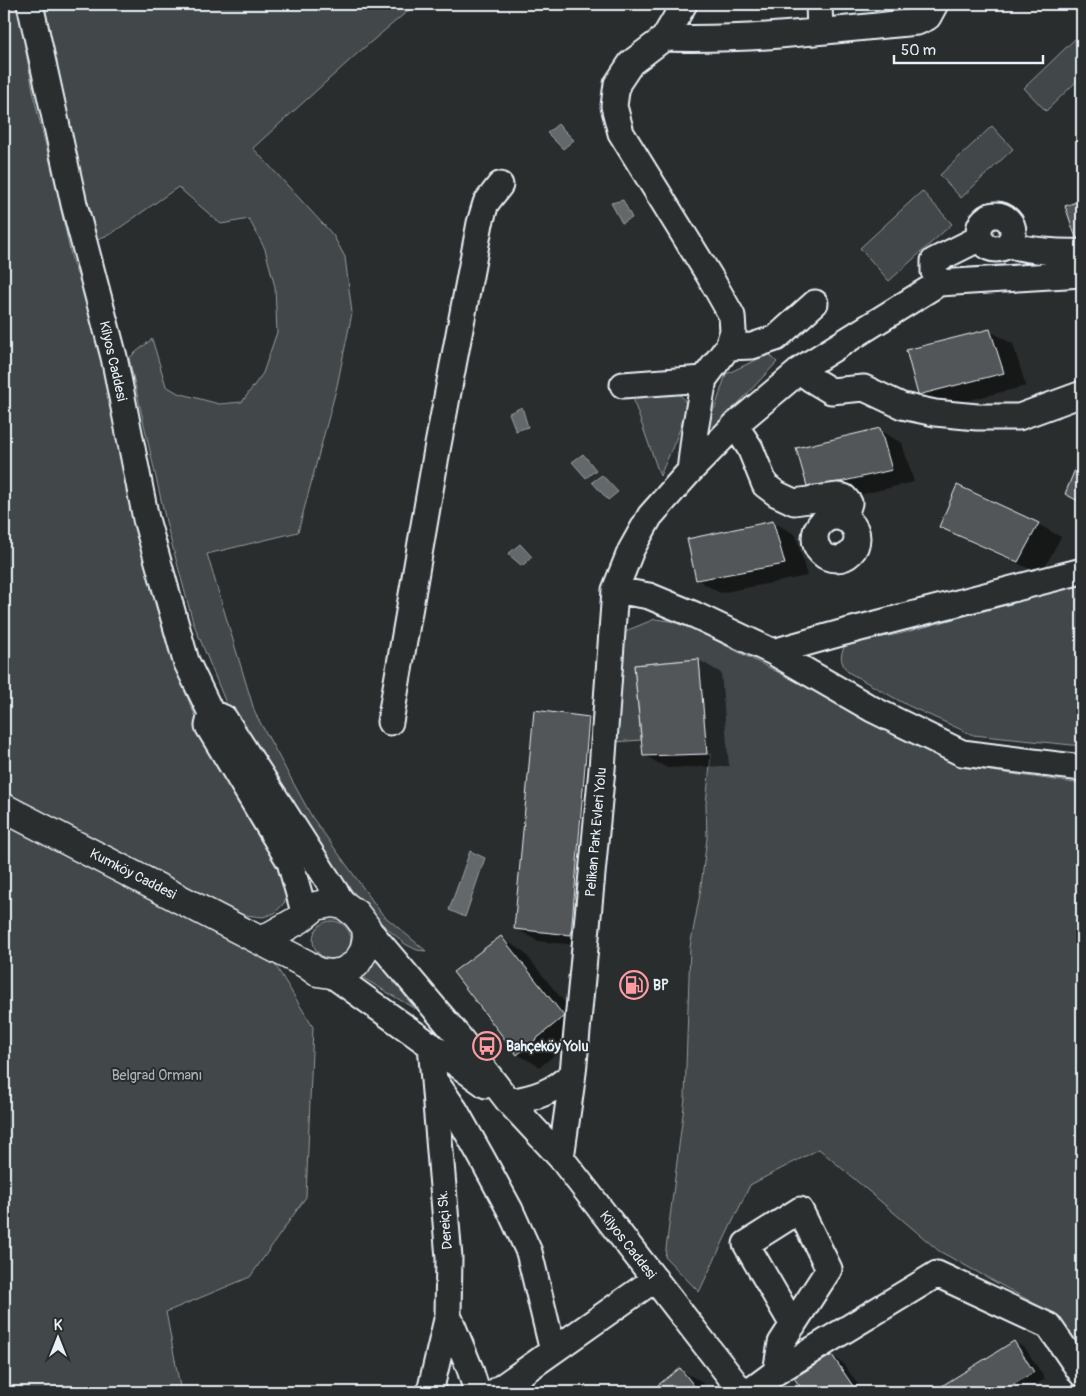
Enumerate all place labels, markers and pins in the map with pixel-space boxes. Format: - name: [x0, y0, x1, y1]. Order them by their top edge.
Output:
- fuel station icon: BP: [619, 970, 649, 1000]
- place label: BP: [653, 977, 669, 994]
- bus stop icon: Bahçeköy Yolu: [472, 1031, 502, 1061]
- place label: Bahçeköy Yolu: [506, 1038, 588, 1055]

